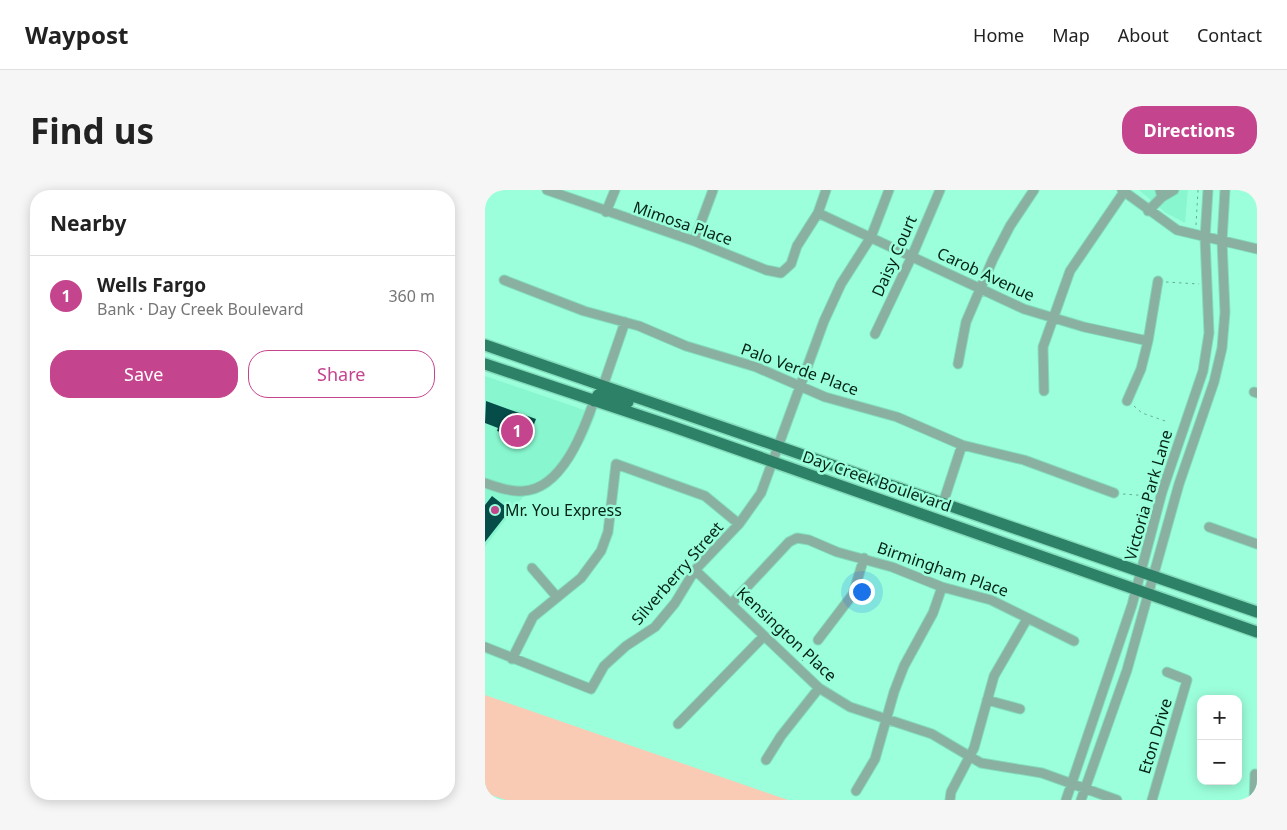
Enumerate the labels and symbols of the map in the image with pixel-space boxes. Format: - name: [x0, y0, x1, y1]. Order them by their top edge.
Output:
- street label: Mimosa Place: [630, 196, 736, 250]
- street label: Daisy Court: [866, 212, 922, 300]
- street label: Carob Avenue: [934, 242, 1038, 306]
- street label: Palo Verde Place: [738, 338, 862, 400]
- pin: 1: [501, 412, 533, 450]
- street label: Victoria Park Lane: [1119, 427, 1177, 563]
- street label: Day Creek Boulevard: [800, 445, 954, 517]
- place label: Mr. You Express: [505, 499, 622, 521]
- marker: Mr. You Express: [489, 504, 501, 516]
- street label: Silverberry Street: [626, 517, 728, 629]
- street label: Birmingham Place: [874, 536, 1012, 602]
- your location: [849, 579, 875, 605]
- street label: Kensington Place: [732, 582, 842, 686]
- street label: Eton Drive: [1133, 696, 1177, 776]

